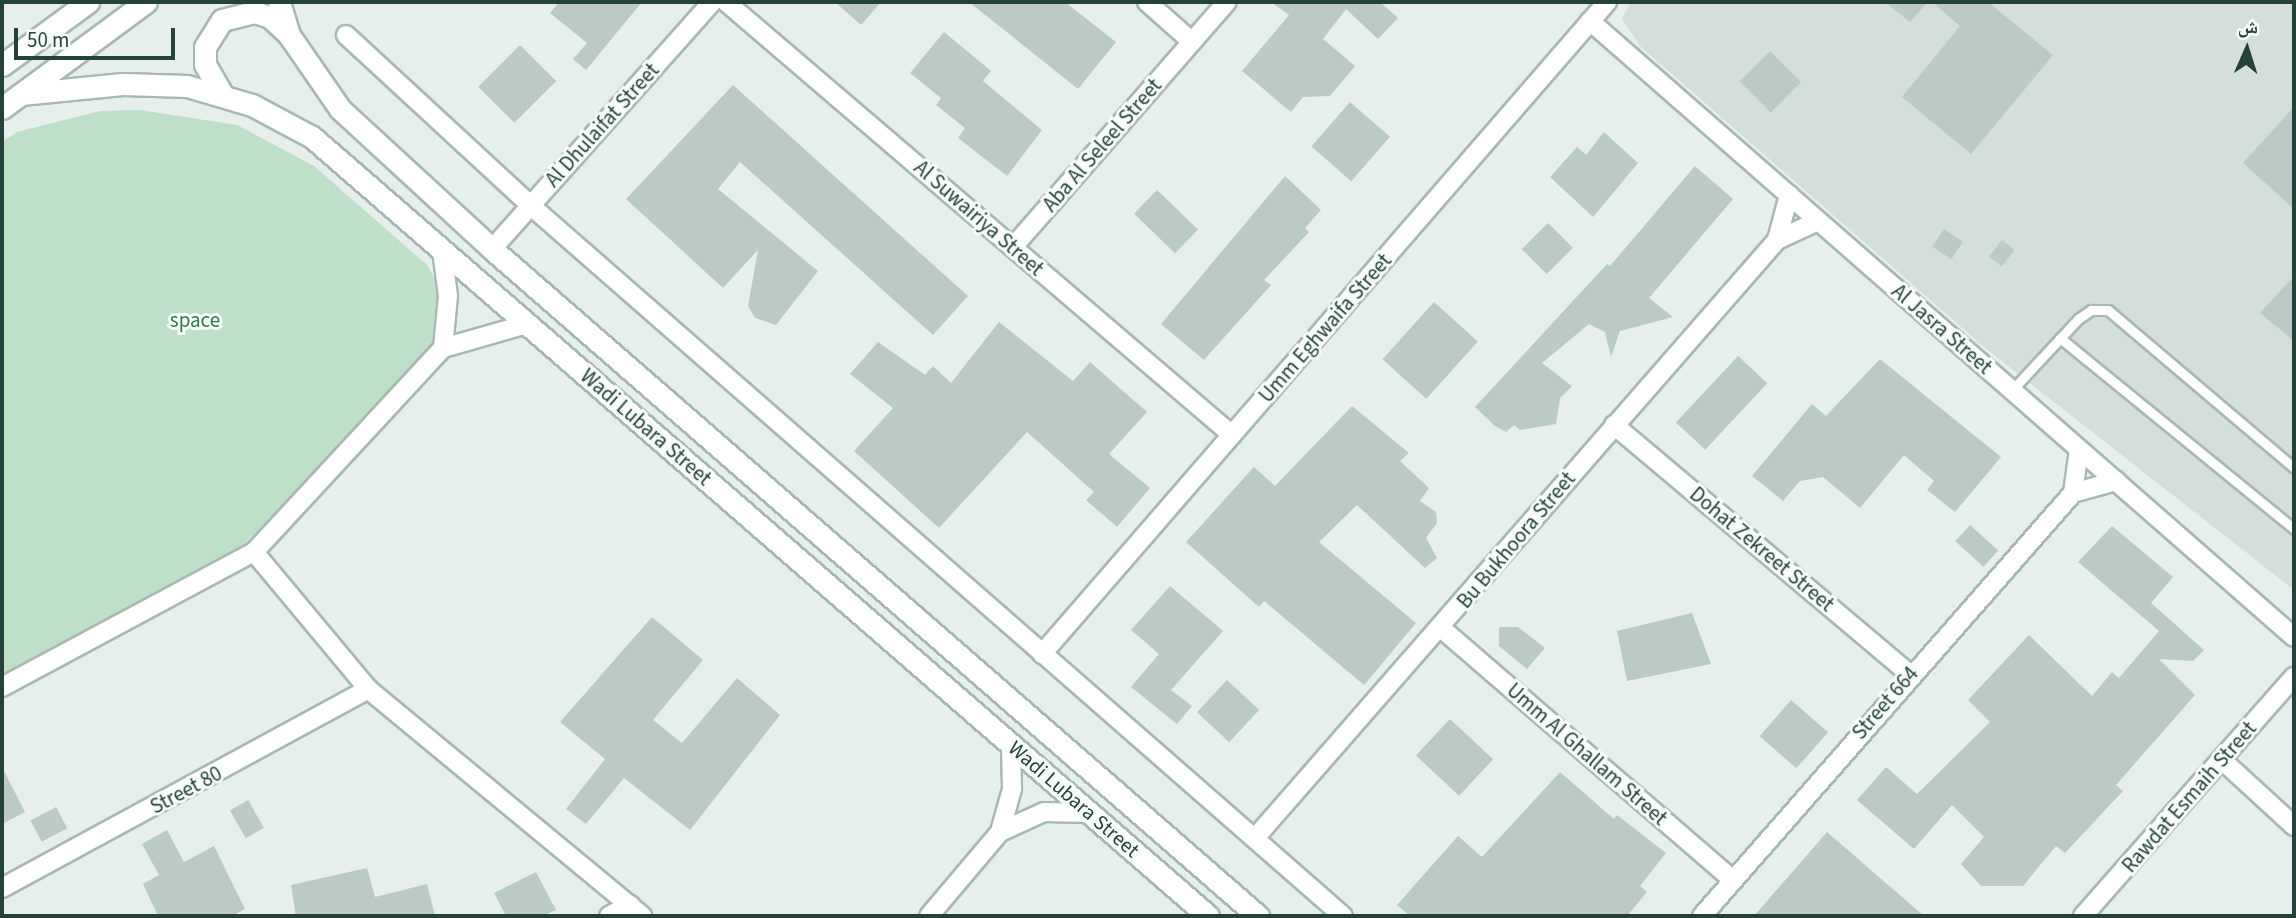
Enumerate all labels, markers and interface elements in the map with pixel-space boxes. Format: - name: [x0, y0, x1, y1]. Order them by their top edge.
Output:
- scale bar: [18, 14, 178, 58]
- north arrow: [2212, 14, 2282, 84]
- text: ش: [2237, 14, 2259, 42]
- text: 50 m: [27, 25, 69, 55]
- street label: Al Dhulaifat Street: [540, 58, 664, 192]
- street label: Aba Al Seleel Street: [1037, 73, 1167, 217]
- street label: Al Suwairiya Street: [909, 155, 1049, 281]
- street label: Umm Eghwaifa Street: [1253, 248, 1397, 408]
- street label: Al Jasra Street: [1887, 279, 1997, 379]
- park label: space: [170, 307, 220, 333]
- street label: Wadi Lubara Street: [575, 363, 717, 491]
- street label: Bu Bukhoora Street: [1452, 467, 1580, 613]
- street label: Dohat Zekreet Street: [1685, 481, 1839, 617]
- street label: Street 664: [1847, 661, 1923, 745]
- street label: Umm Al Ghallam Street: [1502, 678, 1672, 830]
- street label: Rawdat Esmaih Street: [2117, 716, 2261, 878]
- street label: Wadi Lubara Street: [1003, 735, 1145, 863]
- street label: Street 80: [146, 761, 226, 819]

